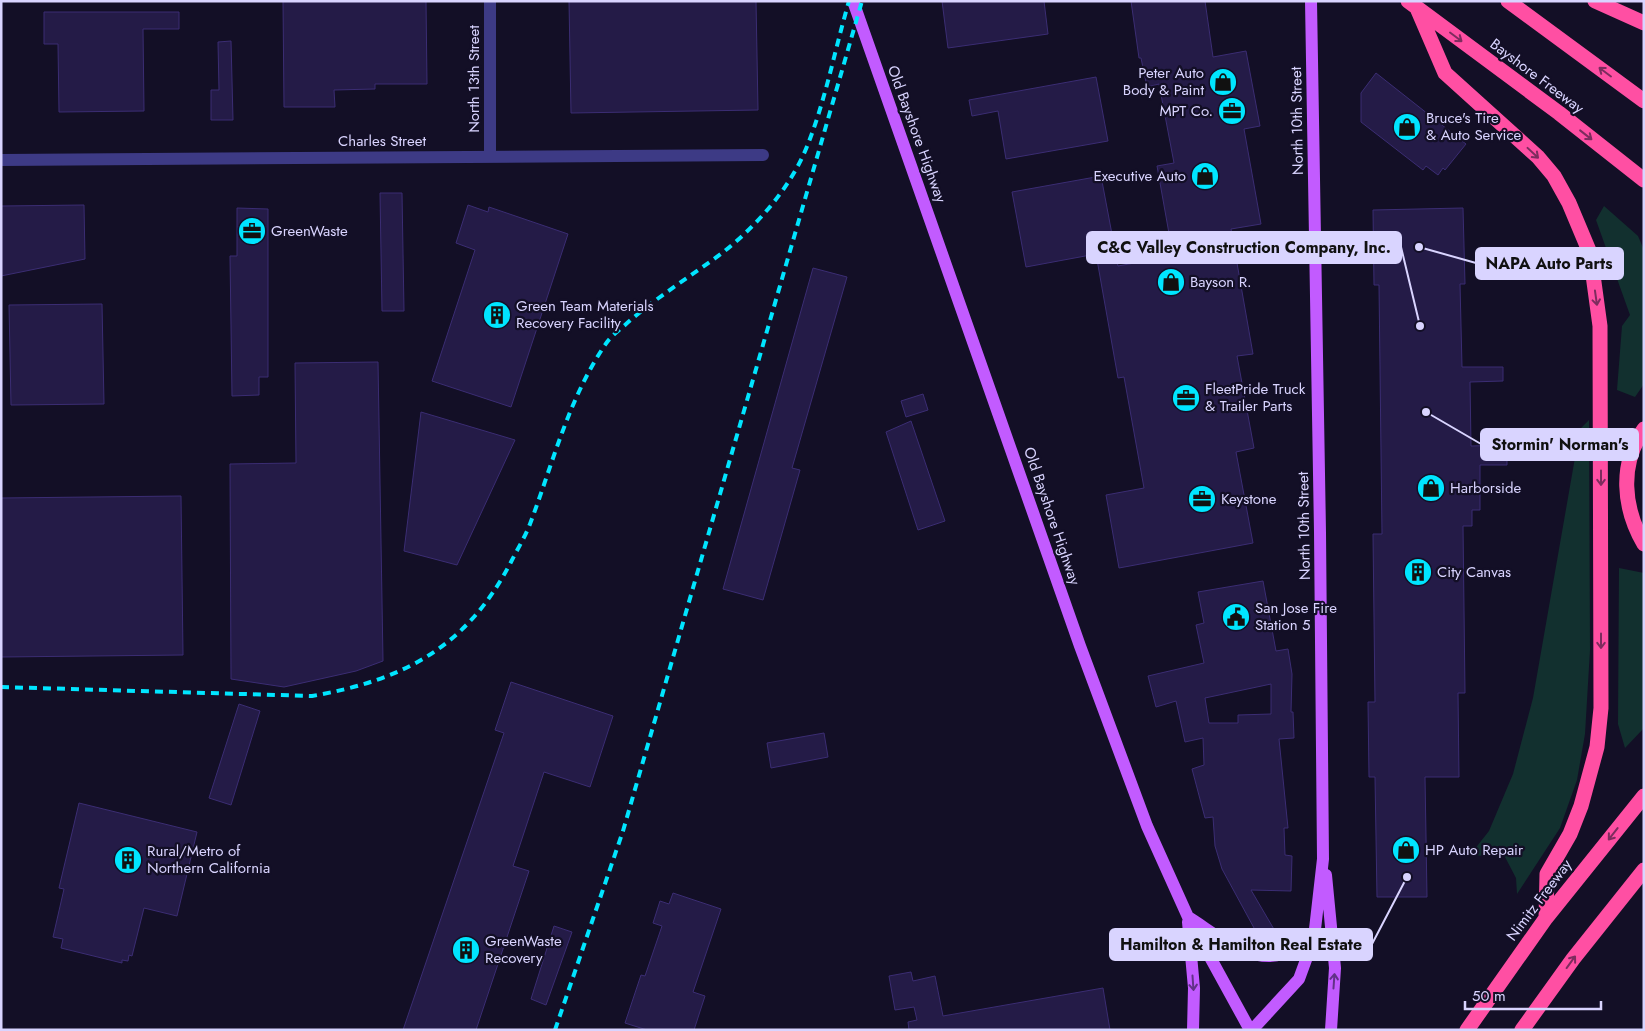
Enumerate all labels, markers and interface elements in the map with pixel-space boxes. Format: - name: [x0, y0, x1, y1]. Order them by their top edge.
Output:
- street label: North 13th Street: [463, 25, 485, 133]
- one-way arrow: [1449, 32, 1463, 42]
- street label: Bayshore Freeway: [1485, 33, 1589, 119]
- street label: Old Bayshore Highway: [882, 62, 952, 206]
- place label: Peter Auto Body & Paint: [1123, 62, 1204, 101]
- street label: North 10th Street: [1285, 66, 1309, 175]
- shop icon: Peter Auto Body & Paint: [1208, 67, 1238, 97]
- one-way arrow: [1598, 67, 1612, 77]
- office icon: MPT Co.: [1217, 96, 1247, 126]
- place label: MPT Co.: [1159, 100, 1213, 122]
- place label: Bruce's Tire & Auto Service: [1426, 107, 1522, 146]
- shop icon: Bruce's Tire & Auto Service: [1392, 112, 1422, 142]
- one-way arrow: [1579, 129, 1592, 140]
- street label: Charles Street: [338, 130, 426, 152]
- one-way arrow: [1526, 147, 1539, 159]
- shop icon: Executive Auto: [1190, 161, 1220, 191]
- place label: Executive Auto: [1094, 165, 1186, 187]
- office icon: GreenWaste: [237, 216, 267, 246]
- place label: GreenWaste: [271, 220, 348, 242]
- callout: C&C Valley Construction Company, Inc.: [1087, 232, 1401, 263]
- text: C&C Valley Construction Company, Inc.: [1097, 236, 1391, 259]
- callout: NAPA Auto Parts: [1476, 248, 1623, 279]
- text: NAPA Auto Parts: [1486, 252, 1612, 275]
- shop icon: Bayson R.: [1156, 267, 1186, 297]
- place label: Bayson R.: [1190, 271, 1252, 293]
- one-way arrow: [1592, 290, 1602, 306]
- place label: Green Team Materials Recovery Facility: [516, 295, 653, 334]
- building icon: Green Team Materials Recovery Facility: [482, 300, 512, 330]
- place label: FleetPride Truck & Trailer Parts: [1205, 378, 1306, 417]
- office icon: FleetPride Truck & Trailer Parts: [1171, 383, 1201, 413]
- callout: Stormin' Norman's: [1481, 429, 1638, 460]
- text: Stormin' Norman's: [1492, 433, 1628, 456]
- street label: Old Bayshore Highway: [1018, 444, 1086, 588]
- one-way arrow: [1596, 470, 1606, 486]
- street label: North 10th Street: [1292, 471, 1316, 580]
- shop icon: Harborside: [1416, 473, 1446, 503]
- place label: Harborside: [1450, 477, 1521, 499]
- office icon: Keystone: [1187, 484, 1217, 514]
- place label: Keystone: [1221, 488, 1277, 510]
- building icon: City Canvas: [1403, 557, 1433, 587]
- place label: City Canvas: [1437, 561, 1511, 583]
- place label: San Jose Fire Station 5: [1255, 597, 1337, 636]
- public building icon: San Jose Fire Station 5: [1221, 602, 1251, 632]
- one-way arrow: [1596, 632, 1606, 648]
- one-way arrow: [1607, 827, 1618, 840]
- shop icon: HP Auto Repair: [1391, 835, 1421, 865]
- place label: HP Auto Repair: [1425, 839, 1524, 861]
- place label: Rural/Metro of Northern California: [147, 840, 270, 879]
- building icon: Rural/Metro of Northern California: [113, 845, 143, 875]
- street label: Nimitz Freeway: [1501, 854, 1577, 946]
- callout: Hamilton & Hamilton Real Estate: [1110, 929, 1372, 960]
- place label: GreenWaste Recovery: [485, 930, 562, 969]
- text: Hamilton & Hamilton Real Estate: [1120, 933, 1362, 956]
- building icon: GreenWaste Recovery: [451, 935, 481, 965]
- one-way arrow: [1566, 955, 1576, 969]
- one-way arrow: [1329, 973, 1338, 989]
- one-way arrow: [1189, 975, 1198, 991]
- scale bar: [1465, 978, 1601, 1010]
- text: 50 m: [1472, 985, 1506, 1007]

